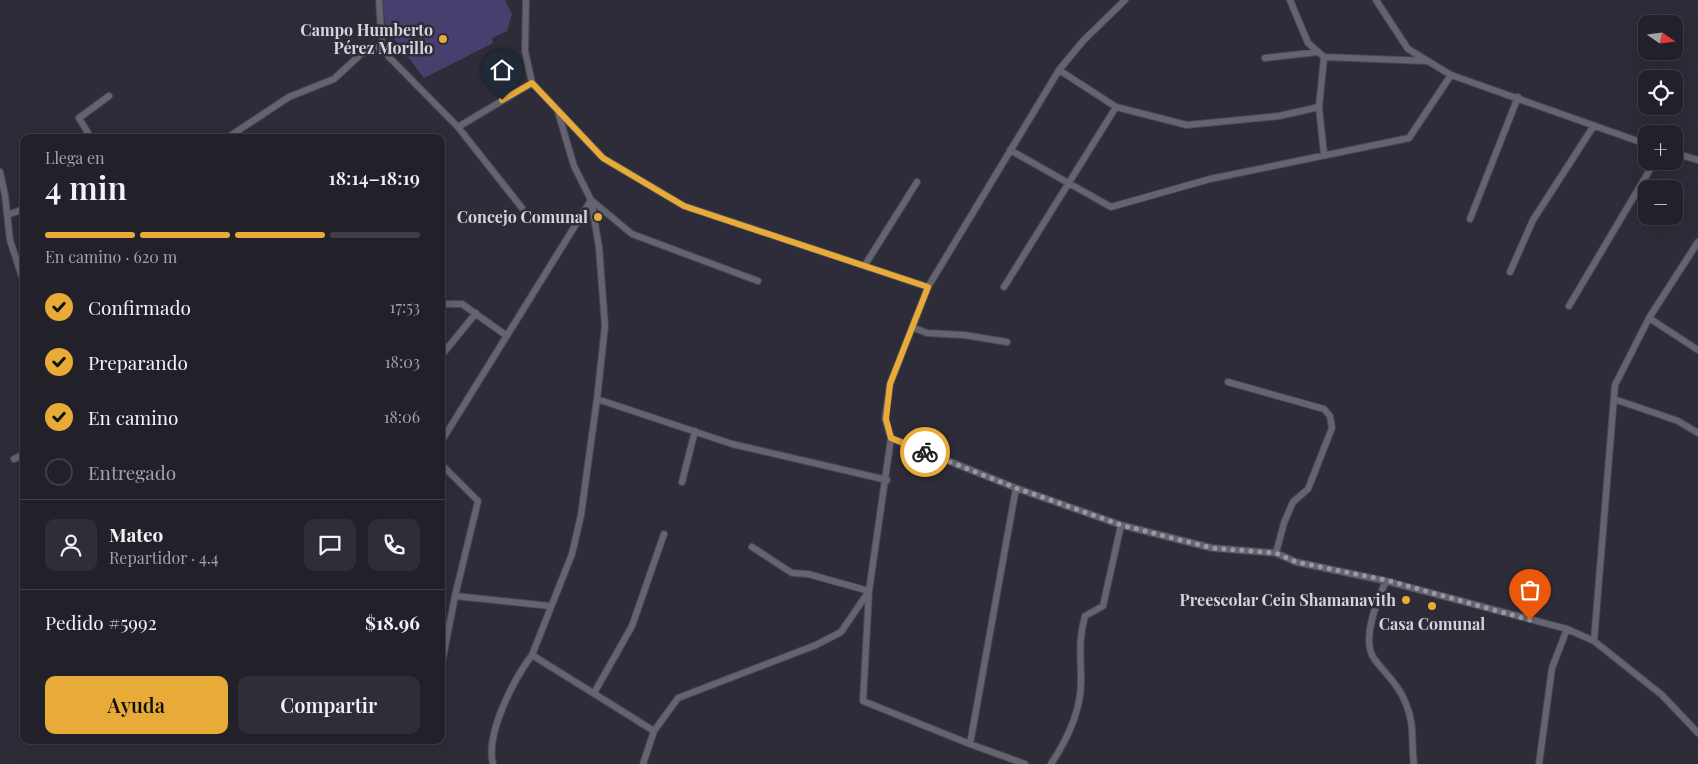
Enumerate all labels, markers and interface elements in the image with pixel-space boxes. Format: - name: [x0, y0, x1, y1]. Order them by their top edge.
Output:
- north arrow: [1638, 15, 1682, 60]
- map controls: [1638, 15, 1683, 225]
- place label: Campo Humberto Pérez Morillo: [300, 19, 433, 58]
- marker: Campo Humberto Pérez Morillo: [437, 33, 449, 45]
- pin: [481, 49, 523, 100]
- icon: home: [488, 56, 516, 84]
- button: locate: [1638, 70, 1683, 115]
- button: +: [1638, 125, 1683, 170]
- text: Llega en: [45, 147, 105, 168]
- text: 18:14–18:19: [329, 164, 420, 190]
- text: 4 min: [45, 165, 127, 208]
- button: −: [1638, 180, 1683, 225]
- place label: Concejo Comunal: [457, 206, 588, 227]
- marker: Concejo Comunal: [592, 211, 604, 223]
- text: En camino · 620 m: [45, 246, 177, 267]
- icon: check: [45, 293, 73, 321]
- text: Confirmado: [88, 294, 191, 320]
- text: 17:53: [389, 296, 420, 317]
- icon: check: [45, 348, 73, 376]
- text: Preparando: [88, 349, 188, 375]
- text: 18:03: [385, 351, 420, 372]
- icon: check: [45, 403, 73, 431]
- text: En camino: [88, 404, 179, 430]
- text: 18:06: [384, 406, 420, 427]
- courier: [900, 427, 950, 477]
- icon: bike: [911, 438, 939, 466]
- text: Entregado: [88, 459, 176, 485]
- button: person: [45, 519, 97, 571]
- button: chat: [304, 519, 356, 571]
- button: phone: [368, 519, 420, 571]
- text: Mateo: [109, 521, 163, 547]
- text: Repartidor · 4.4: [109, 547, 219, 568]
- pin: [1509, 569, 1551, 620]
- icon: bag: [1516, 576, 1544, 604]
- place label: Preescolar Cein Shamanavith: [1180, 589, 1396, 610]
- marker: Preescolar Cein Shamanavith: [1400, 594, 1412, 606]
- marker: Casa Comunal: [1426, 600, 1438, 612]
- text: Pedido #5992: [45, 609, 157, 635]
- text: $18.96: [365, 609, 420, 635]
- place label: Casa Comunal: [1379, 613, 1485, 634]
- button: Ayuda: [45, 676, 228, 734]
- button: Compartir: [238, 676, 420, 734]

